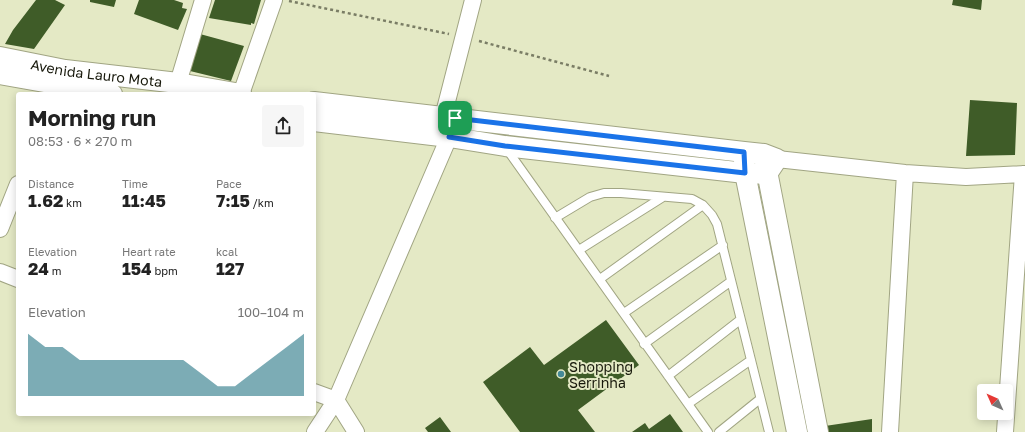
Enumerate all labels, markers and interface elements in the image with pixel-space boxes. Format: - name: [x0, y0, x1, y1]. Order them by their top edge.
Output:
- street label: Avenida Lauro Mota: [30, 55, 163, 90]
- pin: [438, 101, 472, 135]
- text: Morning run: [28, 104, 156, 131]
- button: share: [262, 105, 304, 147]
- icon: arrive: [444, 107, 466, 129]
- text: 08:53 · 6 × 270 m: [28, 133, 132, 149]
- text: Distance: [28, 177, 74, 190]
- text: Time: [122, 177, 148, 190]
- text: Pace: [216, 177, 242, 190]
- text: 1.62: [28, 190, 63, 211]
- text: 11:45: [122, 190, 166, 211]
- text: 7:15: [216, 190, 250, 211]
- text: km: [63, 196, 82, 209]
- text: /km: [250, 196, 274, 209]
- text: Elevation: [28, 245, 77, 258]
- text: Heart rate: [122, 245, 176, 258]
- text: kcal: [216, 245, 238, 258]
- text: 24: [28, 258, 49, 279]
- text: 154: [122, 258, 152, 279]
- text: 127: [216, 258, 244, 279]
- text: m: [49, 264, 62, 277]
- text: bpm: [152, 264, 178, 277]
- text: Elevation: [28, 304, 86, 320]
- text: 100–104 m: [238, 304, 304, 320]
- place label: Shopping Serrinha: [569, 358, 633, 391]
- marker: Shopping Serrinha: [556, 369, 566, 379]
- north arrow: [977, 384, 1013, 420]
- map controls: [977, 384, 1013, 420]

